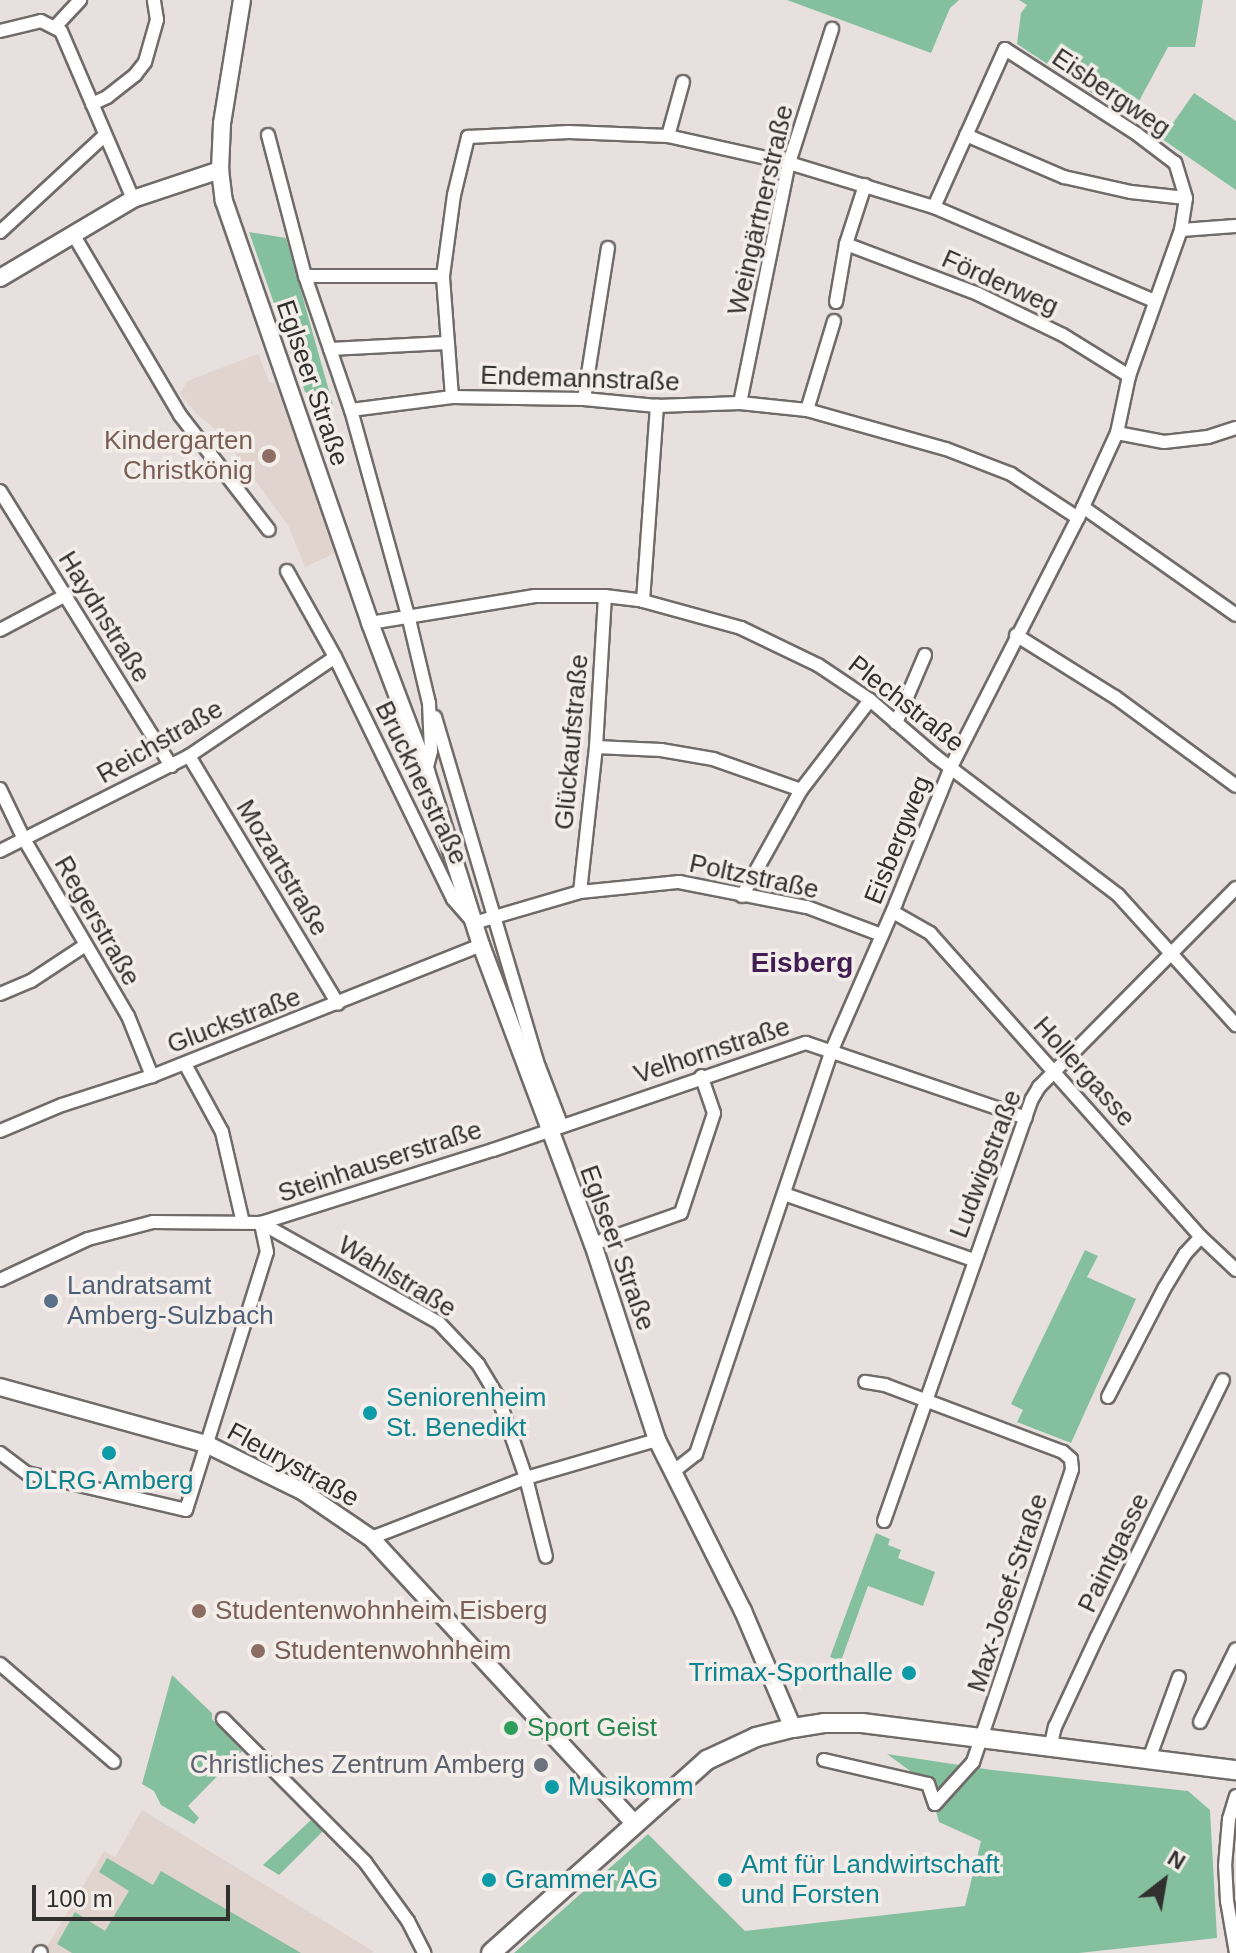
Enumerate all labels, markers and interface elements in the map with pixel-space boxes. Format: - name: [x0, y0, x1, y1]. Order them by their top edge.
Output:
- street label: Eisbergweg: [1046, 42, 1176, 144]
- street label: Weingärtnerstraße: [722, 102, 800, 318]
- street label: Förderweg: [937, 243, 1063, 323]
- street label: Eglseer Straße: [269, 296, 355, 470]
- street label: Endemannstraße: [480, 360, 680, 398]
- place label: Kindergarten Christkönig: [104, 425, 253, 486]
- marker: Kindergarten Christkönig: [260, 447, 278, 465]
- street label: Haydnstraße: [51, 546, 157, 688]
- street label: Plechstraße: [842, 649, 970, 759]
- street label: Glückaufstraße: [549, 653, 595, 831]
- street label: Reichstraße: [92, 693, 228, 791]
- street label: Brucknerstraße: [368, 696, 474, 870]
- street label: Eisbergweg: [858, 771, 938, 909]
- street label: Mozartstraße: [229, 794, 335, 942]
- street label: Poltzstraße: [686, 848, 822, 906]
- street label: Regerstraße: [47, 851, 147, 991]
- district label: Eisberg: [751, 946, 853, 980]
- street label: Gluckstraße: [163, 981, 305, 1061]
- street label: Velhornstraße: [630, 1011, 794, 1091]
- street label: Hollergasse: [1026, 1011, 1142, 1133]
- street label: Ludwigstraße: [943, 1086, 1029, 1242]
- street label: Steinhauserstraße: [274, 1114, 486, 1210]
- street label: Eglseer Straße: [573, 1161, 661, 1335]
- street label: Wahlstraße: [332, 1230, 462, 1324]
- place label: Landratsamt Amberg-Sulzbach: [67, 1270, 274, 1332]
- marker: Landratsamt Amberg-Sulzbach: [42, 1292, 60, 1310]
- place label: Seniorenheim St. Benedikt: [386, 1382, 546, 1444]
- marker: Seniorenheim St. Benedikt: [361, 1404, 379, 1422]
- street label: Fleurystraße: [222, 1416, 364, 1514]
- marker: DLRG Amberg: [100, 1444, 118, 1462]
- place label: DLRG Amberg: [24, 1465, 194, 1497]
- street label: Paintgasse: [1072, 1488, 1156, 1618]
- street label: Max-Josef-Straße: [961, 1490, 1055, 1696]
- place label: Studentenwohnheim Eisberg: [215, 1595, 547, 1627]
- marker: Studentenwohnheim Eisberg: [190, 1602, 208, 1620]
- place label: Studentenwohnheim: [274, 1635, 511, 1667]
- marker: Studentenwohnheim: [249, 1642, 267, 1660]
- place label: Trimax-Sporthalle: [689, 1657, 893, 1689]
- marker: Trimax-Sporthalle: [900, 1664, 918, 1682]
- place label: Sport Geist: [527, 1712, 657, 1744]
- marker: Sport Geist: [502, 1719, 520, 1737]
- place label: Christliches Zentrum Amberg: [188, 1749, 525, 1781]
- marker: Christliches Zentrum Amberg: [532, 1756, 550, 1774]
- place label: Musikomm: [568, 1771, 694, 1803]
- marker: Musikomm: [543, 1778, 561, 1796]
- north arrow: [1124, 1841, 1204, 1921]
- text: N: [1163, 1845, 1190, 1875]
- place label: Amt für Landwirtschaft und Forsten: [741, 1849, 1000, 1910]
- place label: Grammer AG: [505, 1864, 660, 1896]
- scale bar: [36, 1869, 234, 1919]
- marker: Grammer AG: [480, 1871, 498, 1889]
- marker: Amt für Landwirtschaft und Forsten: [716, 1871, 734, 1889]
- text: 100 m: [46, 1885, 113, 1912]

